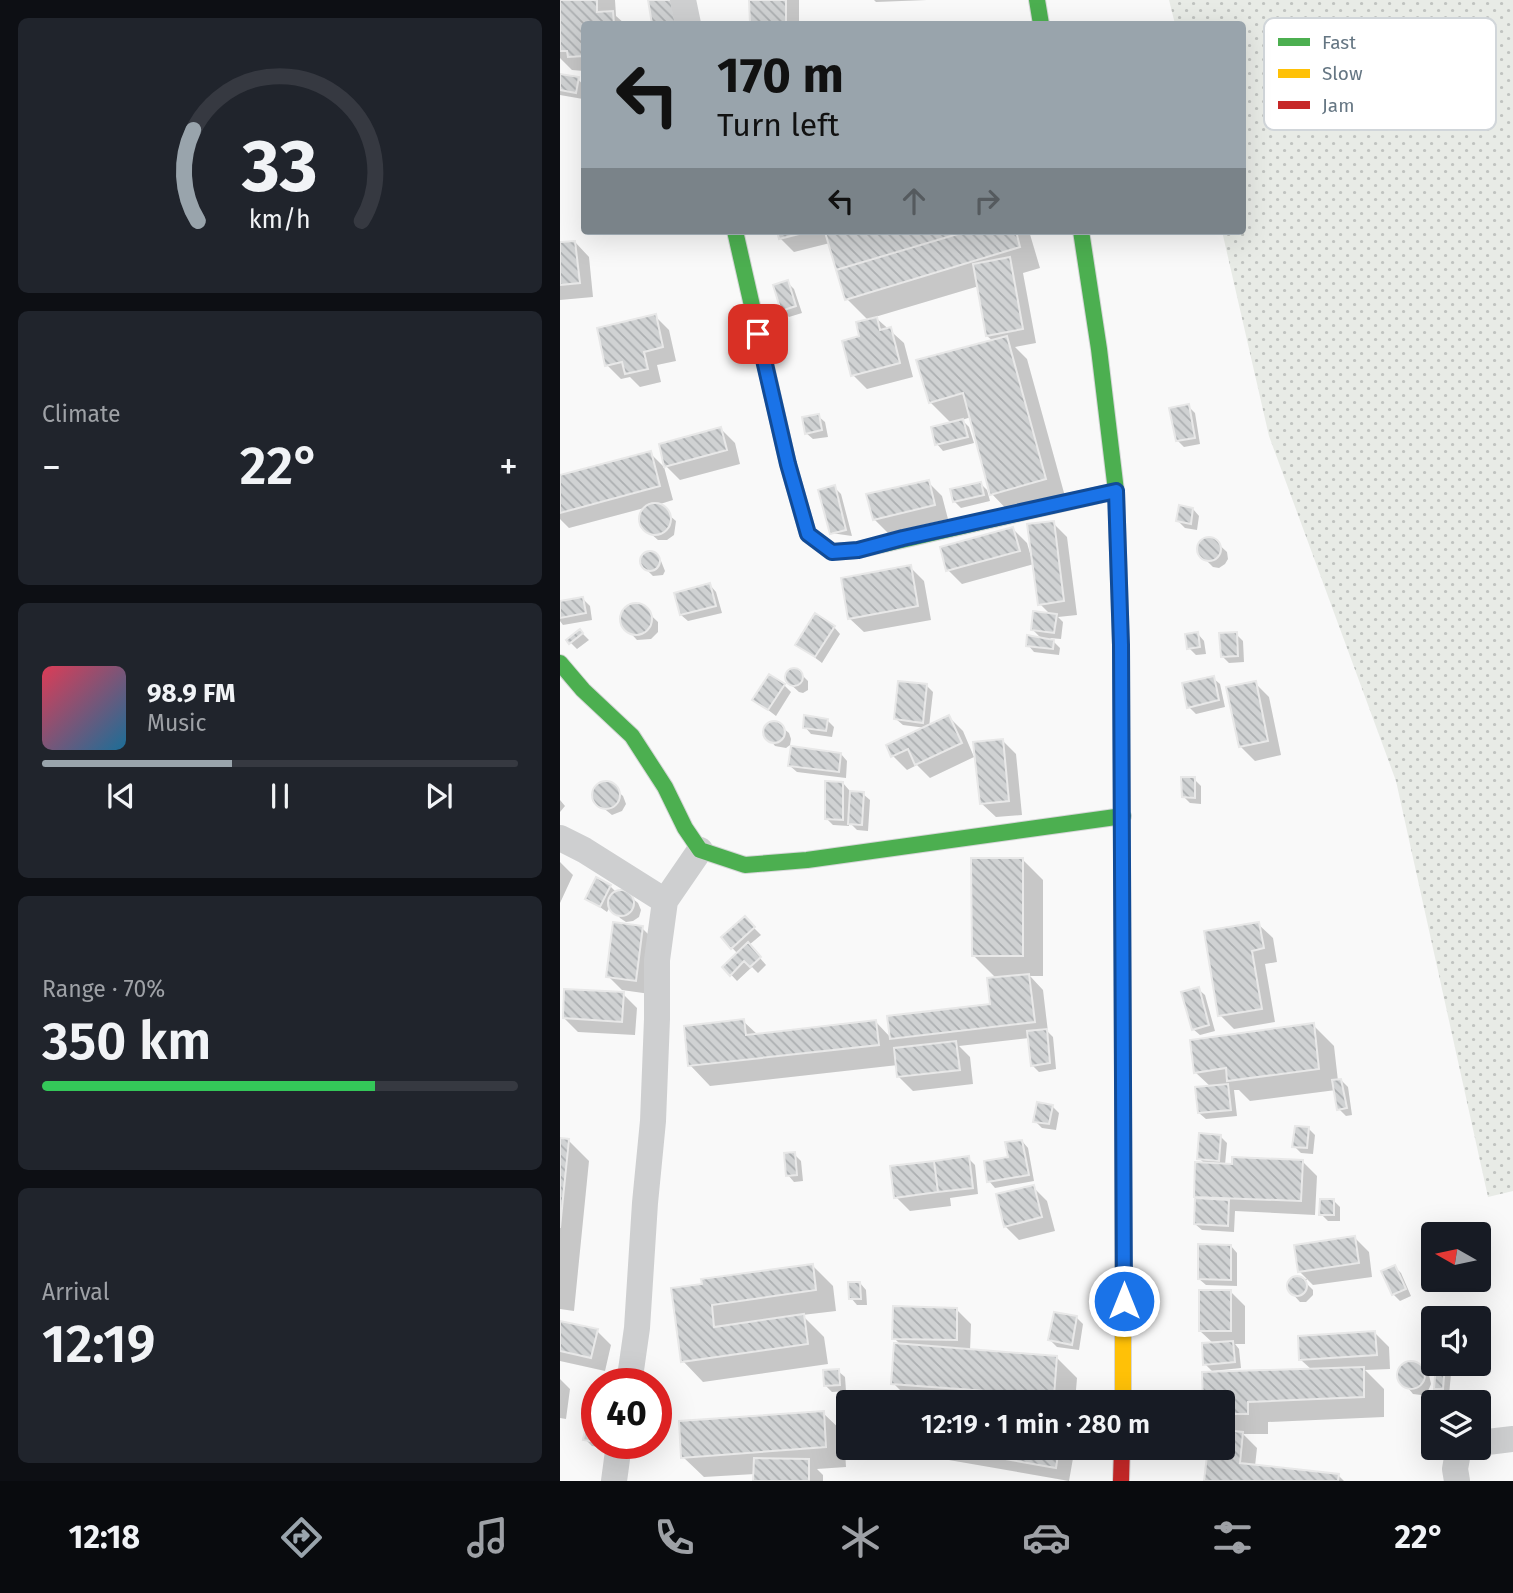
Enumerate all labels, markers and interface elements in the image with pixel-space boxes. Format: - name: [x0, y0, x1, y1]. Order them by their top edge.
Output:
- legend: [1264, 18, 1496, 130]
- text: Fast: [1322, 31, 1356, 54]
- text: 170 m: [717, 46, 844, 105]
- icon: left: [602, 49, 693, 140]
- text: Slow: [1322, 62, 1363, 85]
- text: Jam: [1322, 94, 1354, 117]
- text: Turn left: [717, 106, 839, 144]
- text: 33: [241, 124, 318, 211]
- icon: left: [822, 182, 860, 220]
- icon: ahead: [895, 182, 933, 220]
- icon: right: [968, 182, 1006, 220]
- text: km/h: [249, 205, 311, 235]
- pin: [728, 304, 788, 364]
- icon: arrive: [739, 315, 777, 353]
- text: Climate: [42, 400, 121, 428]
- text: 22°: [240, 435, 320, 498]
- text: −: [42, 444, 61, 490]
- text: +: [499, 444, 518, 490]
- text: 98.9 FM: [147, 678, 235, 709]
- text: Music: [147, 709, 207, 737]
- icon: previous: [102, 777, 140, 815]
- icon: pause: [261, 777, 299, 815]
- icon: next: [420, 777, 458, 815]
- text: Range · 70%: [42, 975, 165, 1003]
- text: 350 km: [42, 1010, 211, 1073]
- north arrow: [1421, 1222, 1491, 1292]
- map controls: [1421, 1222, 1491, 1460]
- position arrow: [1087, 1264, 1161, 1338]
- text: Arrival: [42, 1278, 109, 1306]
- button: sound: [1421, 1306, 1491, 1376]
- text: 12:19: [42, 1313, 155, 1376]
- speed limit sign: 40: [581, 1368, 672, 1459]
- button: layers: [1421, 1390, 1491, 1460]
- text: 12:19 · 1 min · 280 m: [921, 1409, 1150, 1440]
- icon: directions: [277, 1513, 326, 1562]
- icon: music: [463, 1513, 512, 1562]
- icon: phone: [650, 1513, 699, 1562]
- icon: climate: [836, 1513, 885, 1562]
- icon: car: [1022, 1513, 1071, 1562]
- icon: filters: [1208, 1513, 1257, 1562]
- text: 12:18: [69, 1518, 140, 1556]
- text: 22°: [1395, 1518, 1444, 1556]

